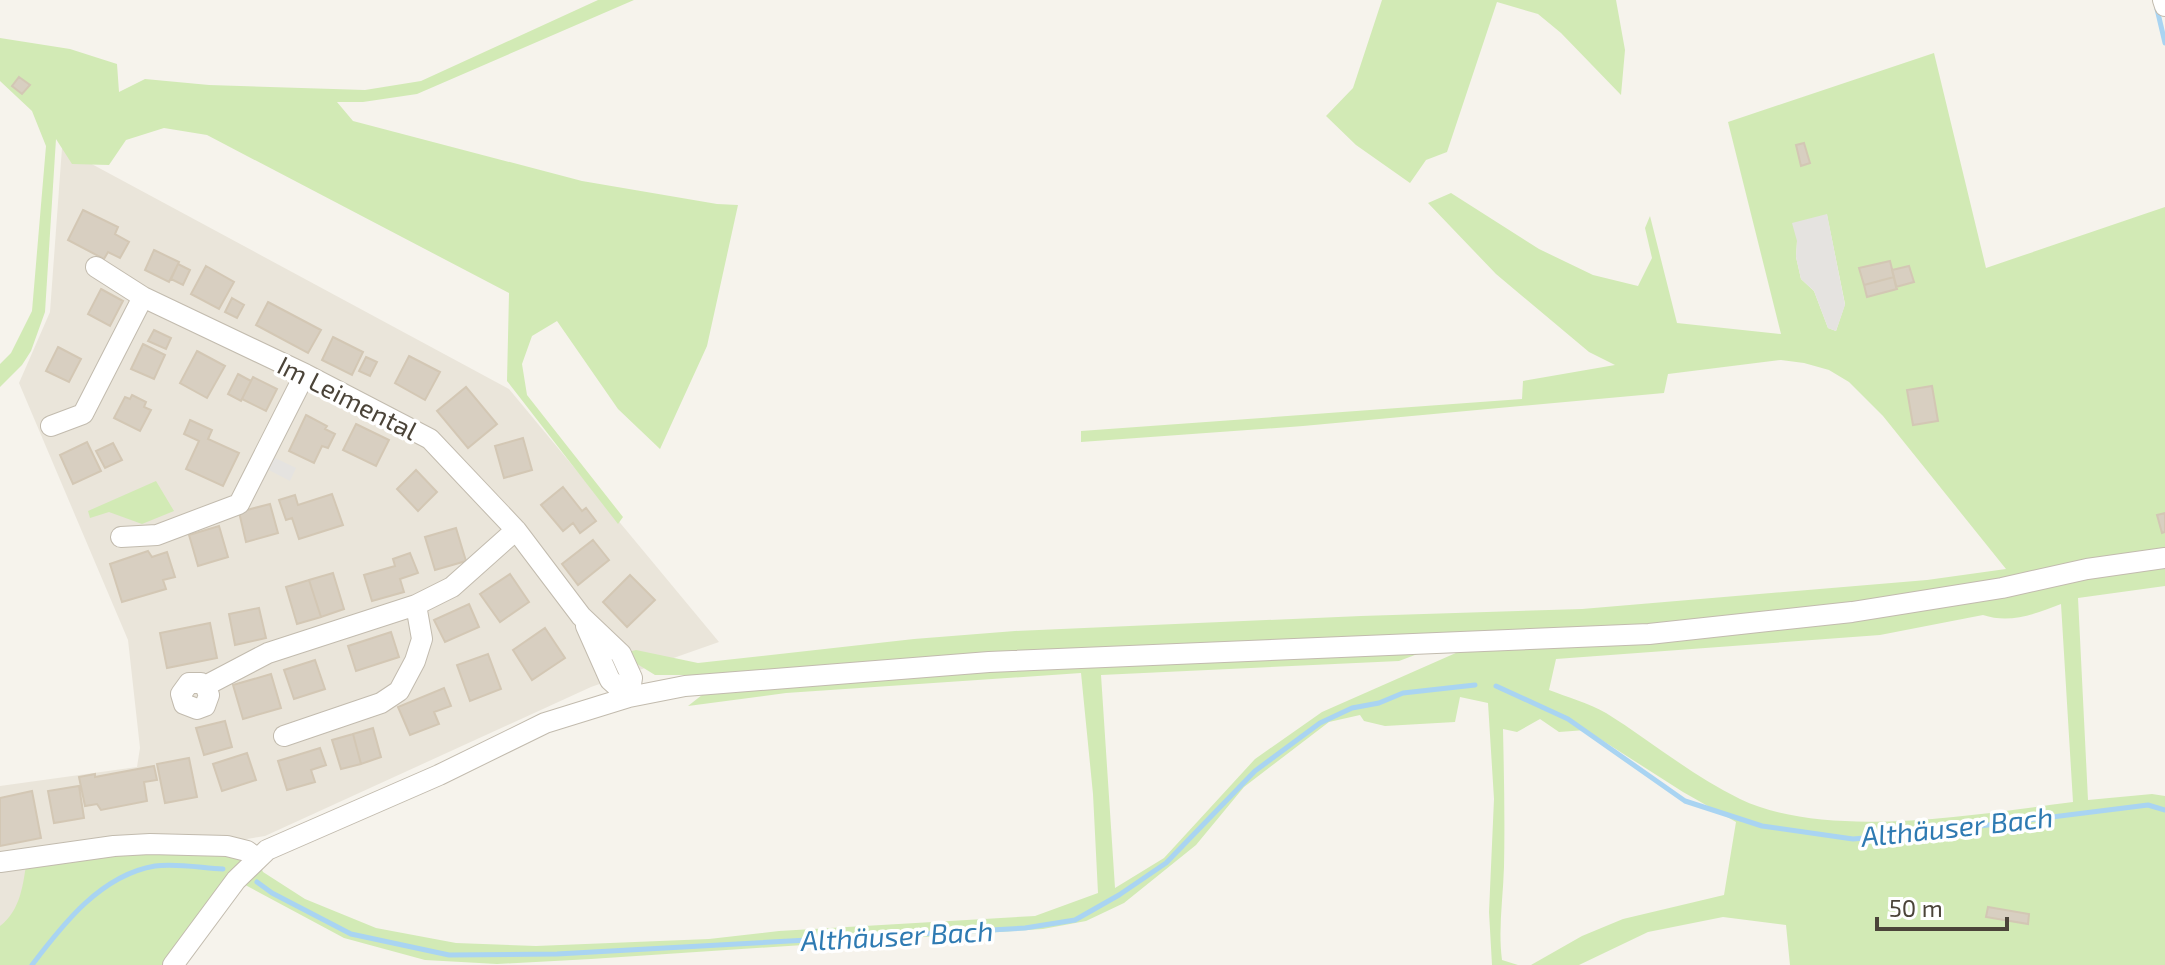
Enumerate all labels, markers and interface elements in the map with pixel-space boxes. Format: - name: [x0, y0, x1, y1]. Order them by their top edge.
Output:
- street label: Im Leimental: [273, 348, 423, 446]
- water label: Althäuser Bach: [1858, 799, 2055, 853]
- scale bar: [1877, 881, 2007, 931]
- text: 50 m: [1889, 893, 1943, 922]
- water label: Althäuser Bach: [799, 913, 994, 957]

